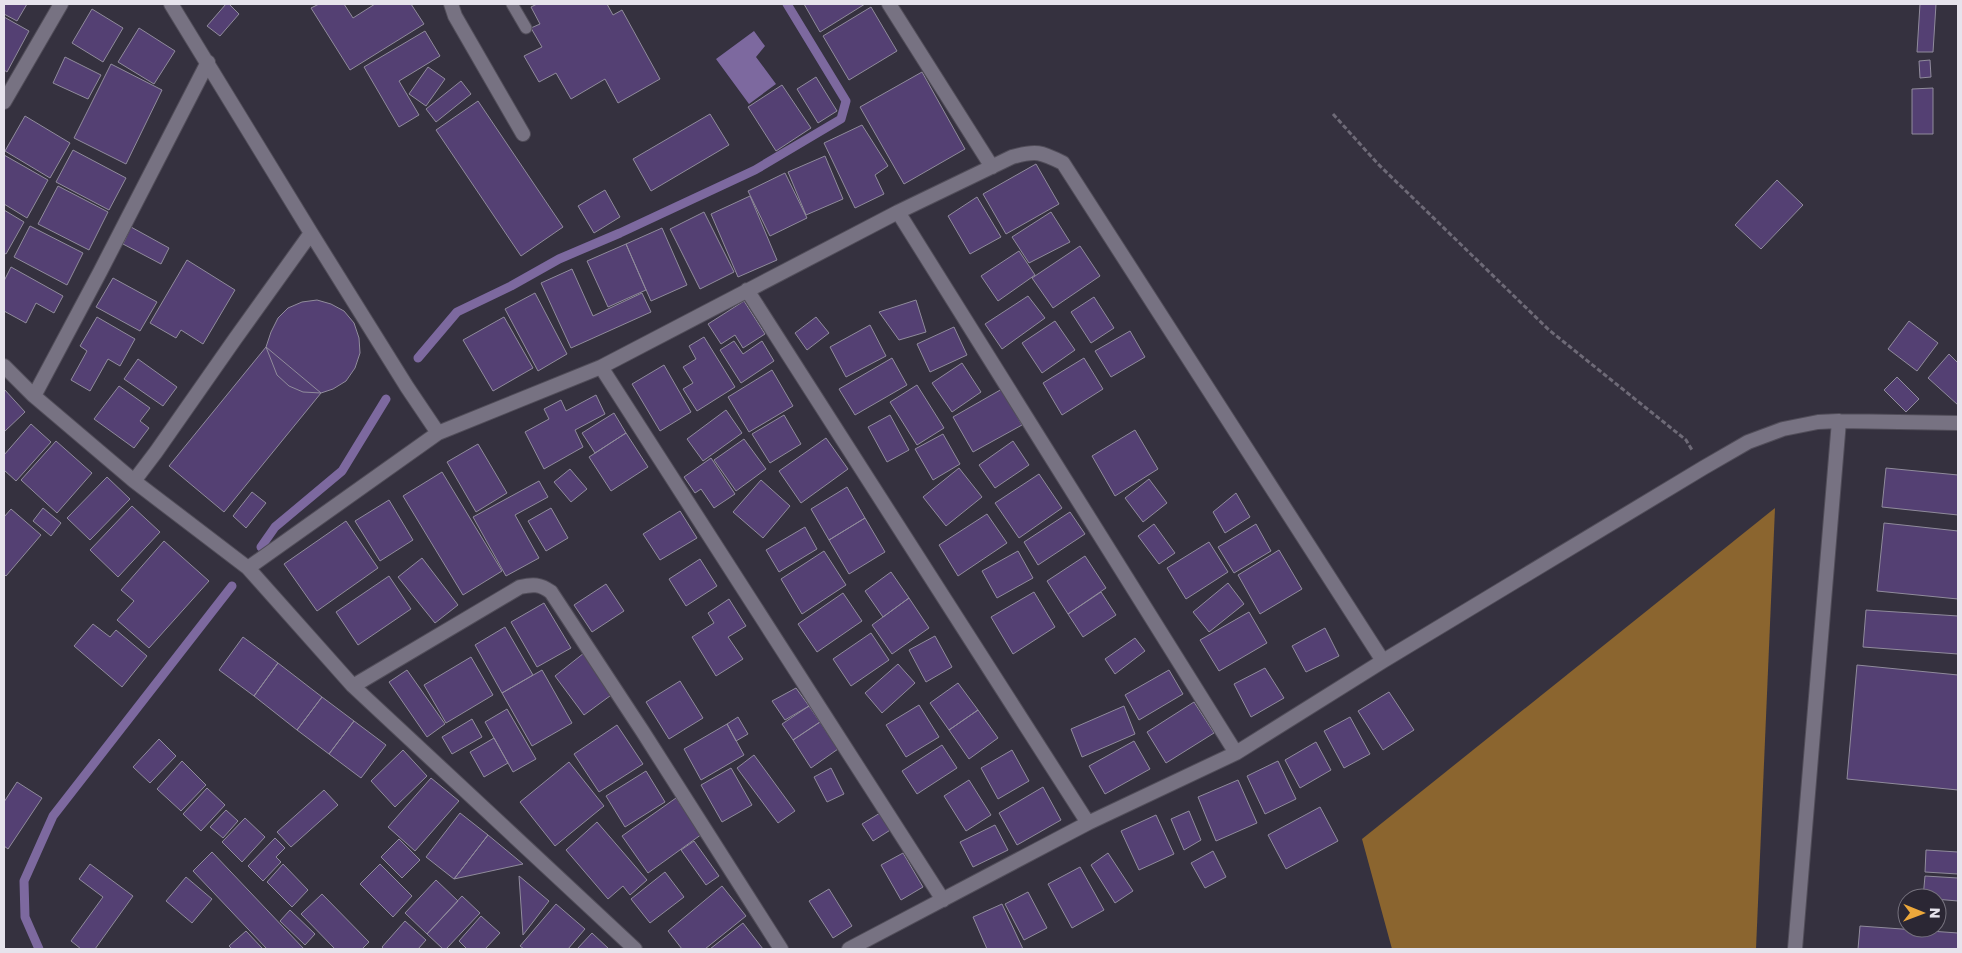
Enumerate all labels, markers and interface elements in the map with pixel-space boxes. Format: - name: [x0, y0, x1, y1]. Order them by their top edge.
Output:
- north arrow: [1897, 888, 1947, 938]
- text: N: [1925, 908, 1945, 919]

